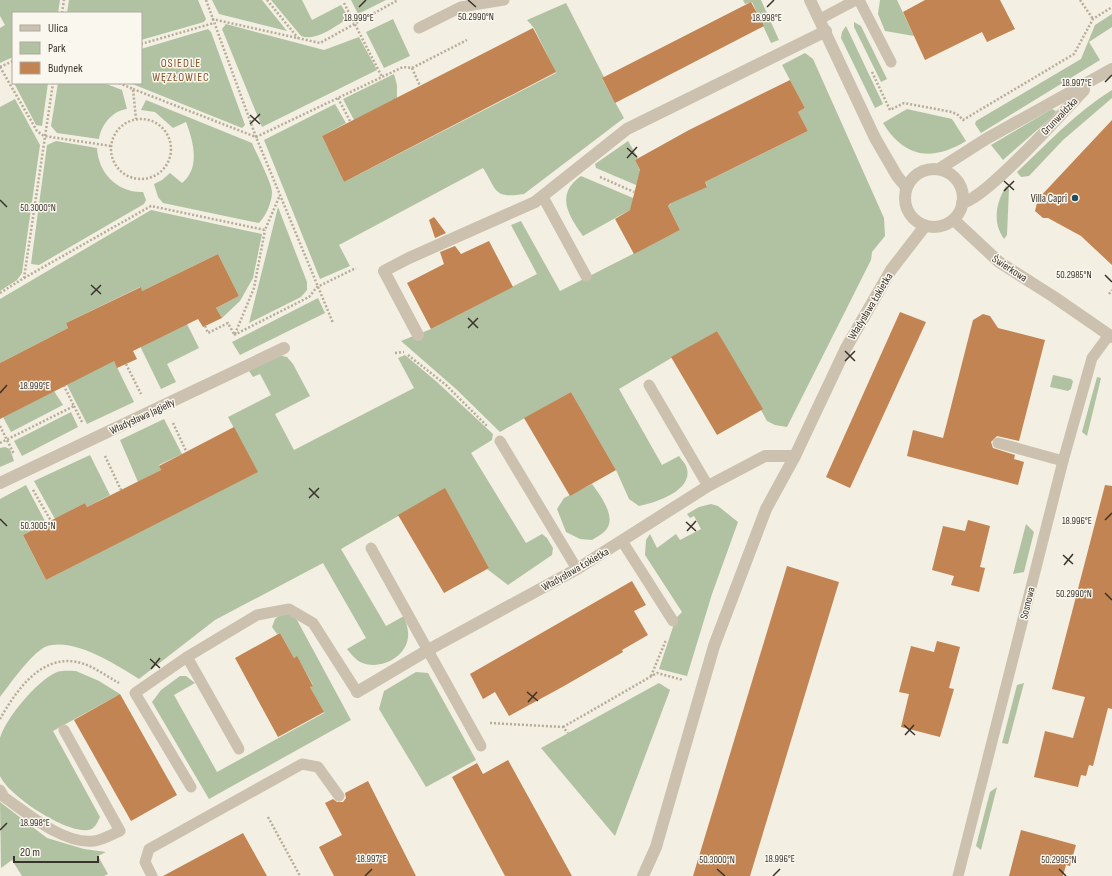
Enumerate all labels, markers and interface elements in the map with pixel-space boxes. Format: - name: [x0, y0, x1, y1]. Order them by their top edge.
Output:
- text: 50.2990°N: [458, 11, 494, 23]
- legend: [12, 12, 142, 84]
- text: 18.999°E: [344, 12, 374, 24]
- text: 18.998°E: [752, 12, 782, 24]
- text: Ulica: [48, 21, 68, 36]
- text: Park: [48, 41, 66, 56]
- district label: OSIEDLE WĘZŁOWIEC: [152, 56, 210, 85]
- text: Budynek: [48, 61, 83, 76]
- text: 18.997°E: [1062, 77, 1092, 89]
- street label: Grunwaldzka: [1038, 95, 1080, 138]
- place label: Villa Capri: [1031, 192, 1067, 205]
- marker: Villa Capri: [1070, 193, 1080, 203]
- text: 50.3000°N: [20, 202, 56, 214]
- street label: Świerkowa: [990, 252, 1030, 285]
- text: 50.2985°N: [1056, 269, 1092, 281]
- street label: Władysława Łokietka: [845, 271, 895, 342]
- text: 18.999°E: [20, 380, 50, 392]
- street label: Władysława Jagiełły: [108, 395, 178, 437]
- text: 18.996°E: [1062, 515, 1092, 527]
- text: 50.3005°N: [20, 520, 56, 532]
- street label: Władysława Łokietka: [539, 545, 611, 594]
- street label: Sosnowa: [1017, 586, 1038, 621]
- text: 50.2990°N: [1056, 588, 1092, 600]
- text: 18.998°E: [20, 817, 50, 829]
- scale bar: [14, 838, 98, 864]
- text: 20 m: [20, 845, 40, 860]
- text: 18.997°E: [357, 853, 387, 865]
- text: 18.996°E: [765, 853, 795, 865]
- text: 50.3000°N: [699, 854, 735, 866]
- text: 50.2995°N: [1041, 854, 1077, 866]

